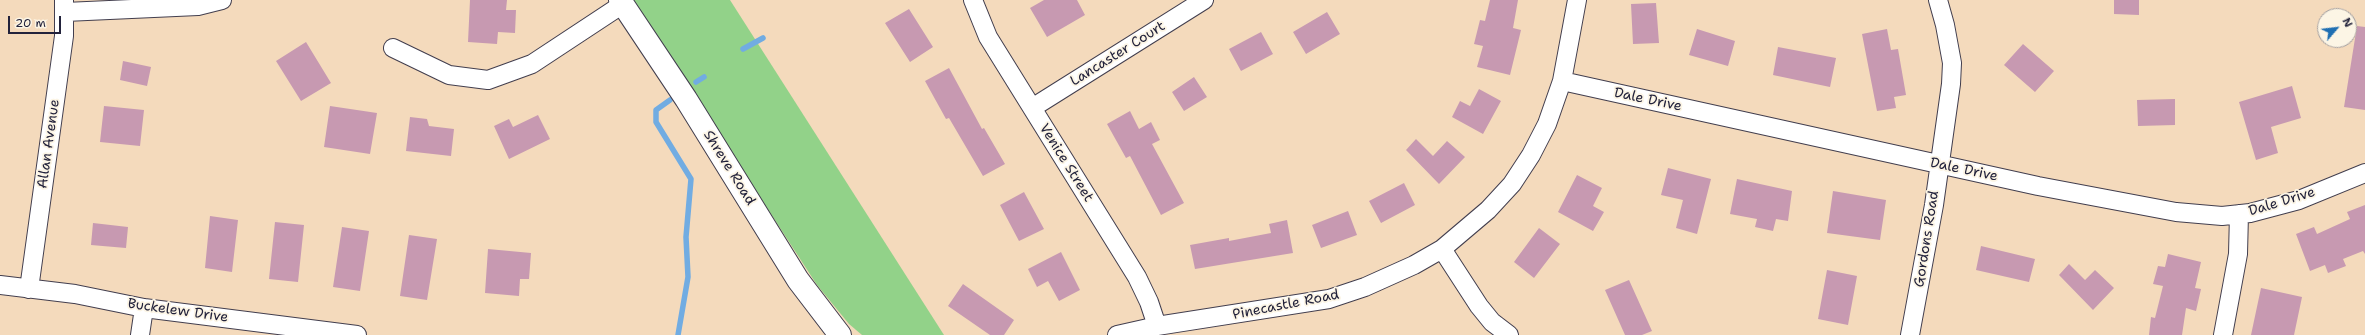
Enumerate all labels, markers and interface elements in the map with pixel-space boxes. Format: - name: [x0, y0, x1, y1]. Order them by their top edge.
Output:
- scale bar: [10, 8, 63, 34]
- north arrow: [2317, 8, 2357, 48]
- text: 20 m: [15, 15, 46, 31]
- text: N: [2338, 15, 2356, 30]
- street label: Lancaster Court: [1067, 18, 1169, 90]
- street label: Dale Drive: [1613, 85, 1683, 115]
- street label: Allan Avenue: [34, 98, 64, 190]
- street label: Venice Street: [1035, 121, 1097, 205]
- street label: Shreve Road: [699, 128, 759, 208]
- street label: Dale Drive: [1929, 155, 1999, 185]
- street label: Dale Drive: [2247, 184, 2317, 220]
- street label: Gordons Road: [1911, 190, 1943, 288]
- street label: Pinecastle Road: [1231, 286, 1341, 324]
- street label: Buckelew Drive: [127, 296, 229, 326]

